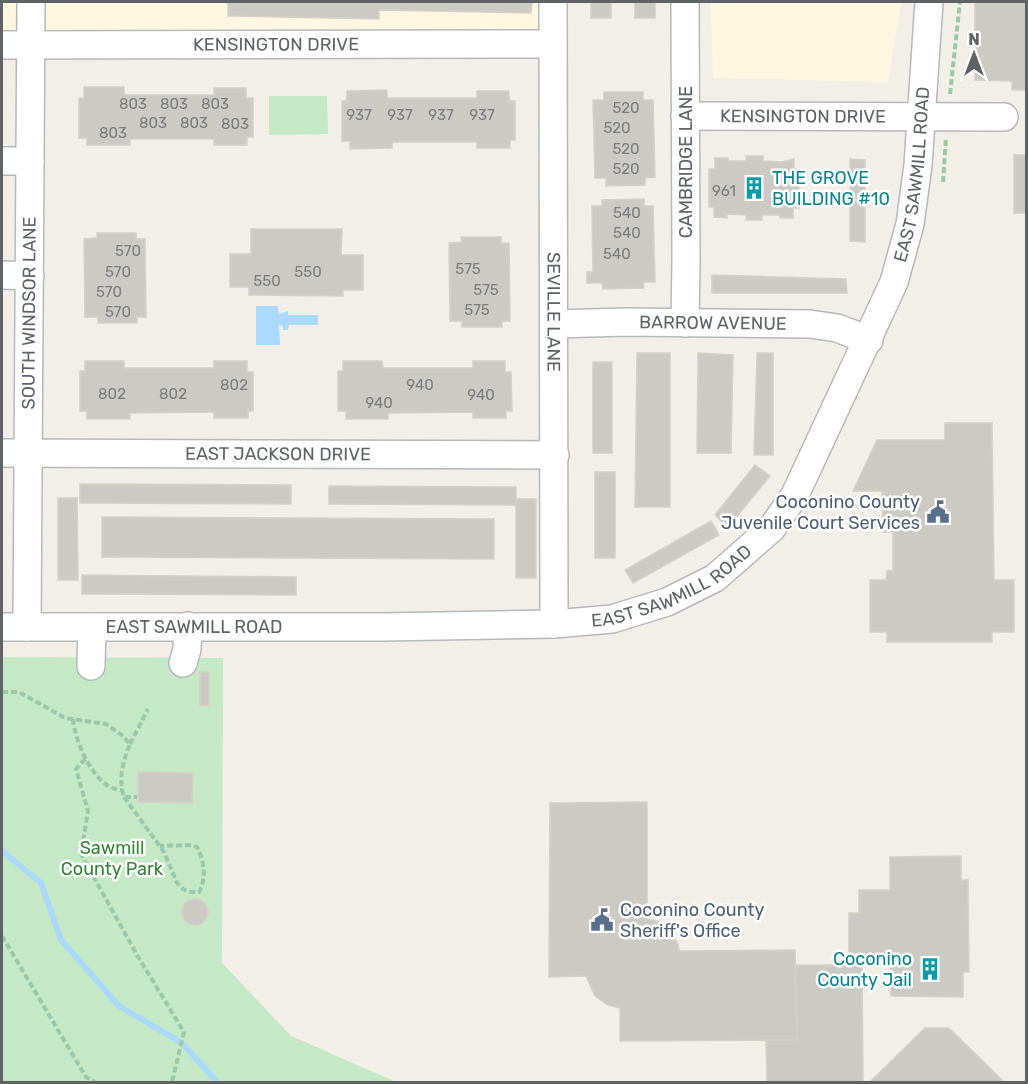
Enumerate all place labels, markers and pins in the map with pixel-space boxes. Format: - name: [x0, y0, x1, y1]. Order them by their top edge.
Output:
- place label: THE GROVE BUILDING #10: [772, 167, 890, 210]
- building icon: THE GROVE BUILDING #10: [741, 175, 767, 201]
- place label: Coconino County Juvenile Court Services: [721, 491, 920, 534]
- public building icon: Coconino County Juvenile Court Services: [925, 499, 951, 525]
- place label: Coconino County Sheriff's Office: [620, 899, 764, 942]
- public building icon: Coconino County Sheriff's Office: [589, 907, 615, 933]
- place label: Coconino County Jail: [817, 948, 912, 991]
- building icon: Coconino County Jail: [917, 956, 943, 982]

